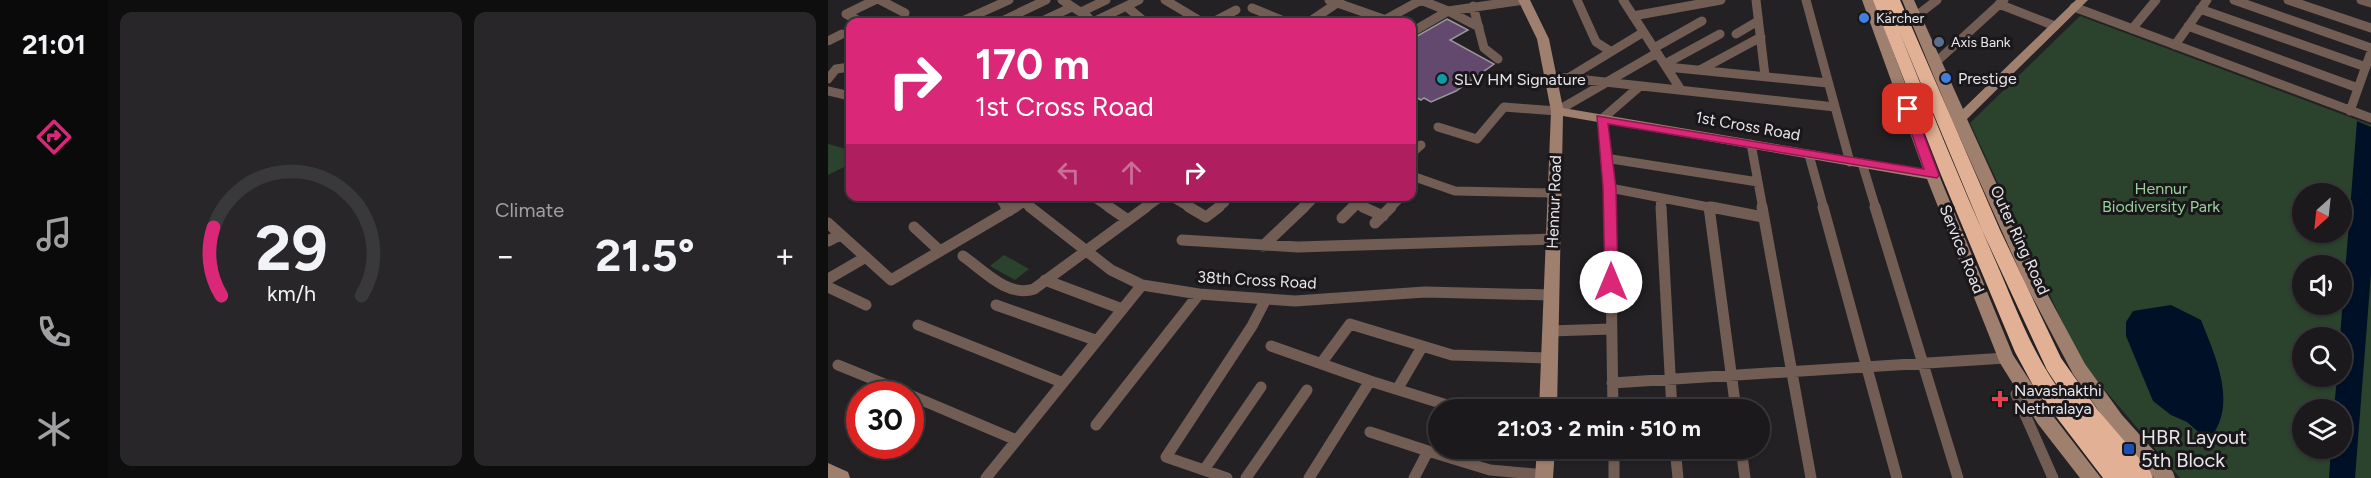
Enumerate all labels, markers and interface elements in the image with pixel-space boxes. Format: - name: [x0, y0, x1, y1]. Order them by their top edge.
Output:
- place label: Kärcher: [1876, 10, 1924, 27]
- marker: Kärcher: [1857, 11, 1871, 25]
- text: 21:01: [22, 28, 86, 61]
- place label: Axis Bank: [1951, 34, 2011, 51]
- marker: Axis Bank: [1932, 35, 1946, 49]
- text: 170 m: [975, 39, 1090, 90]
- icon: right: [876, 42, 954, 120]
- place label: Prestige: [1958, 69, 2017, 88]
- place label: SLV HM Signature: [1454, 70, 1586, 89]
- marker: Prestige: [1939, 71, 1953, 85]
- marker: SLV HM Signature: [1435, 72, 1449, 86]
- pin: [1882, 83, 1933, 134]
- text: 1st Cross Road: [975, 90, 1154, 123]
- icon: arrive: [1891, 92, 1924, 125]
- street label: 1st Cross Road: [1694, 107, 1802, 145]
- icon: directions: [33, 116, 75, 158]
- street label: Hennur Road: [1543, 155, 1565, 249]
- icon: left: [1052, 156, 1085, 189]
- icon: ahead: [1115, 156, 1148, 189]
- icon: right: [1178, 156, 1211, 189]
- park label: Hennur Biodiversity Park: [2102, 179, 2220, 216]
- street label: Outer Ring Road: [1986, 182, 2054, 298]
- north arrow: [2292, 183, 2352, 243]
- map controls: [2292, 183, 2352, 459]
- text: Climate: [495, 198, 564, 222]
- street label: Service Road: [1936, 202, 1988, 296]
- text: 29: [255, 211, 327, 286]
- icon: music: [33, 213, 75, 255]
- text: 21.5°: [595, 228, 695, 282]
- text: −: [495, 236, 516, 275]
- text: +: [774, 236, 795, 275]
- position arrow: [1579, 250, 1643, 314]
- button: sound: [2292, 255, 2352, 315]
- street label: 38th Cross Road: [1197, 267, 1317, 293]
- text: km/h: [267, 281, 315, 306]
- icon: phone: [33, 311, 75, 353]
- button: search: [2292, 327, 2352, 387]
- speed limit sign: 30: [846, 381, 924, 459]
- place label: Navashakthi Nethralaya: [2014, 381, 2102, 418]
- marker: Navashakthi Nethralaya: [1991, 390, 2009, 408]
- button: layers: [2292, 399, 2352, 459]
- icon: climate: [33, 408, 75, 450]
- text: 21:03 · 2 min · 510 m: [1497, 415, 1701, 442]
- place label: HBR Layout 5th Block: [2141, 425, 2247, 472]
- marker: HBR Layout 5th Block: [2122, 442, 2136, 456]

